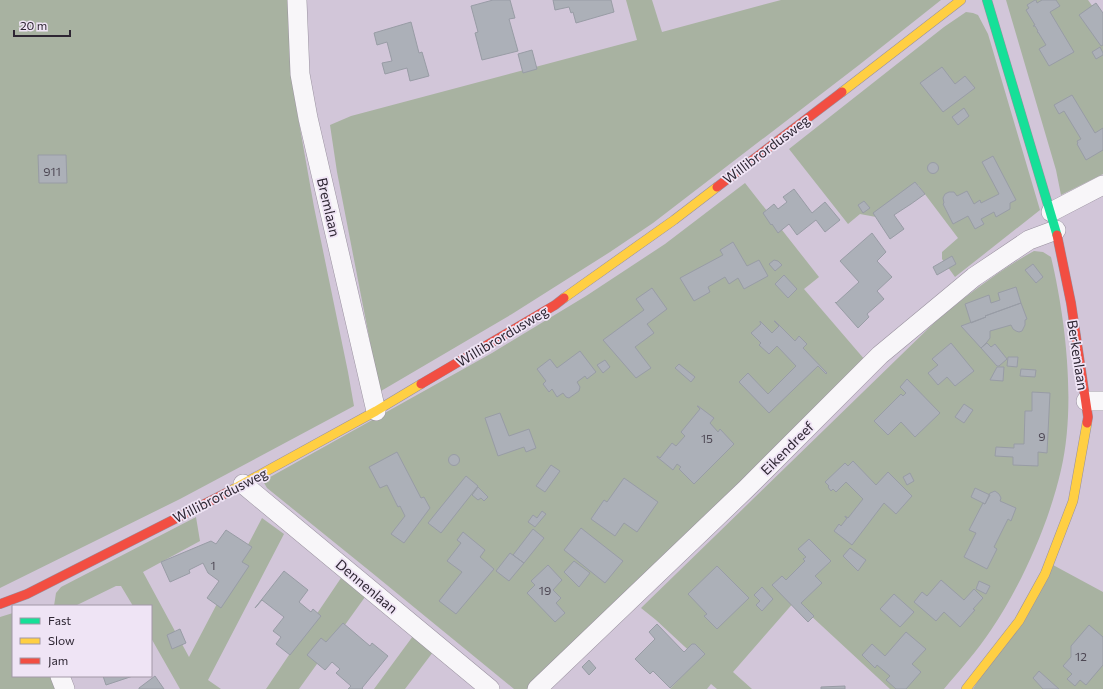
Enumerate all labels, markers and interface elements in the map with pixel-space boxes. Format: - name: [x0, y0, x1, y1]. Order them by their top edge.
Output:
- scale bar: [14, 12, 70, 38]
- text: 20 m: [20, 18, 47, 32]
- street label: Willibrordusweg: [719, 111, 813, 187]
- house number: 911: [43, 164, 61, 178]
- street label: Bremlaan: [314, 176, 344, 238]
- street label: Willibrordusweg: [453, 302, 551, 370]
- street label: Berkenlaan: [1064, 319, 1092, 391]
- street label: Eikendreef: [757, 418, 817, 478]
- house number: 9: [1038, 429, 1046, 443]
- house number: 15: [701, 431, 713, 445]
- street label: Willibrordusweg: [170, 464, 271, 526]
- street label: Dennenlaan: [333, 555, 401, 617]
- house number: 1: [210, 558, 216, 572]
- house number: 19: [539, 583, 551, 597]
- legend: [12, 605, 152, 677]
- text: Fast: [48, 613, 71, 627]
- text: Slow: [48, 633, 75, 647]
- house number: 12: [1075, 649, 1087, 663]
- text: Jam: [48, 653, 68, 668]

